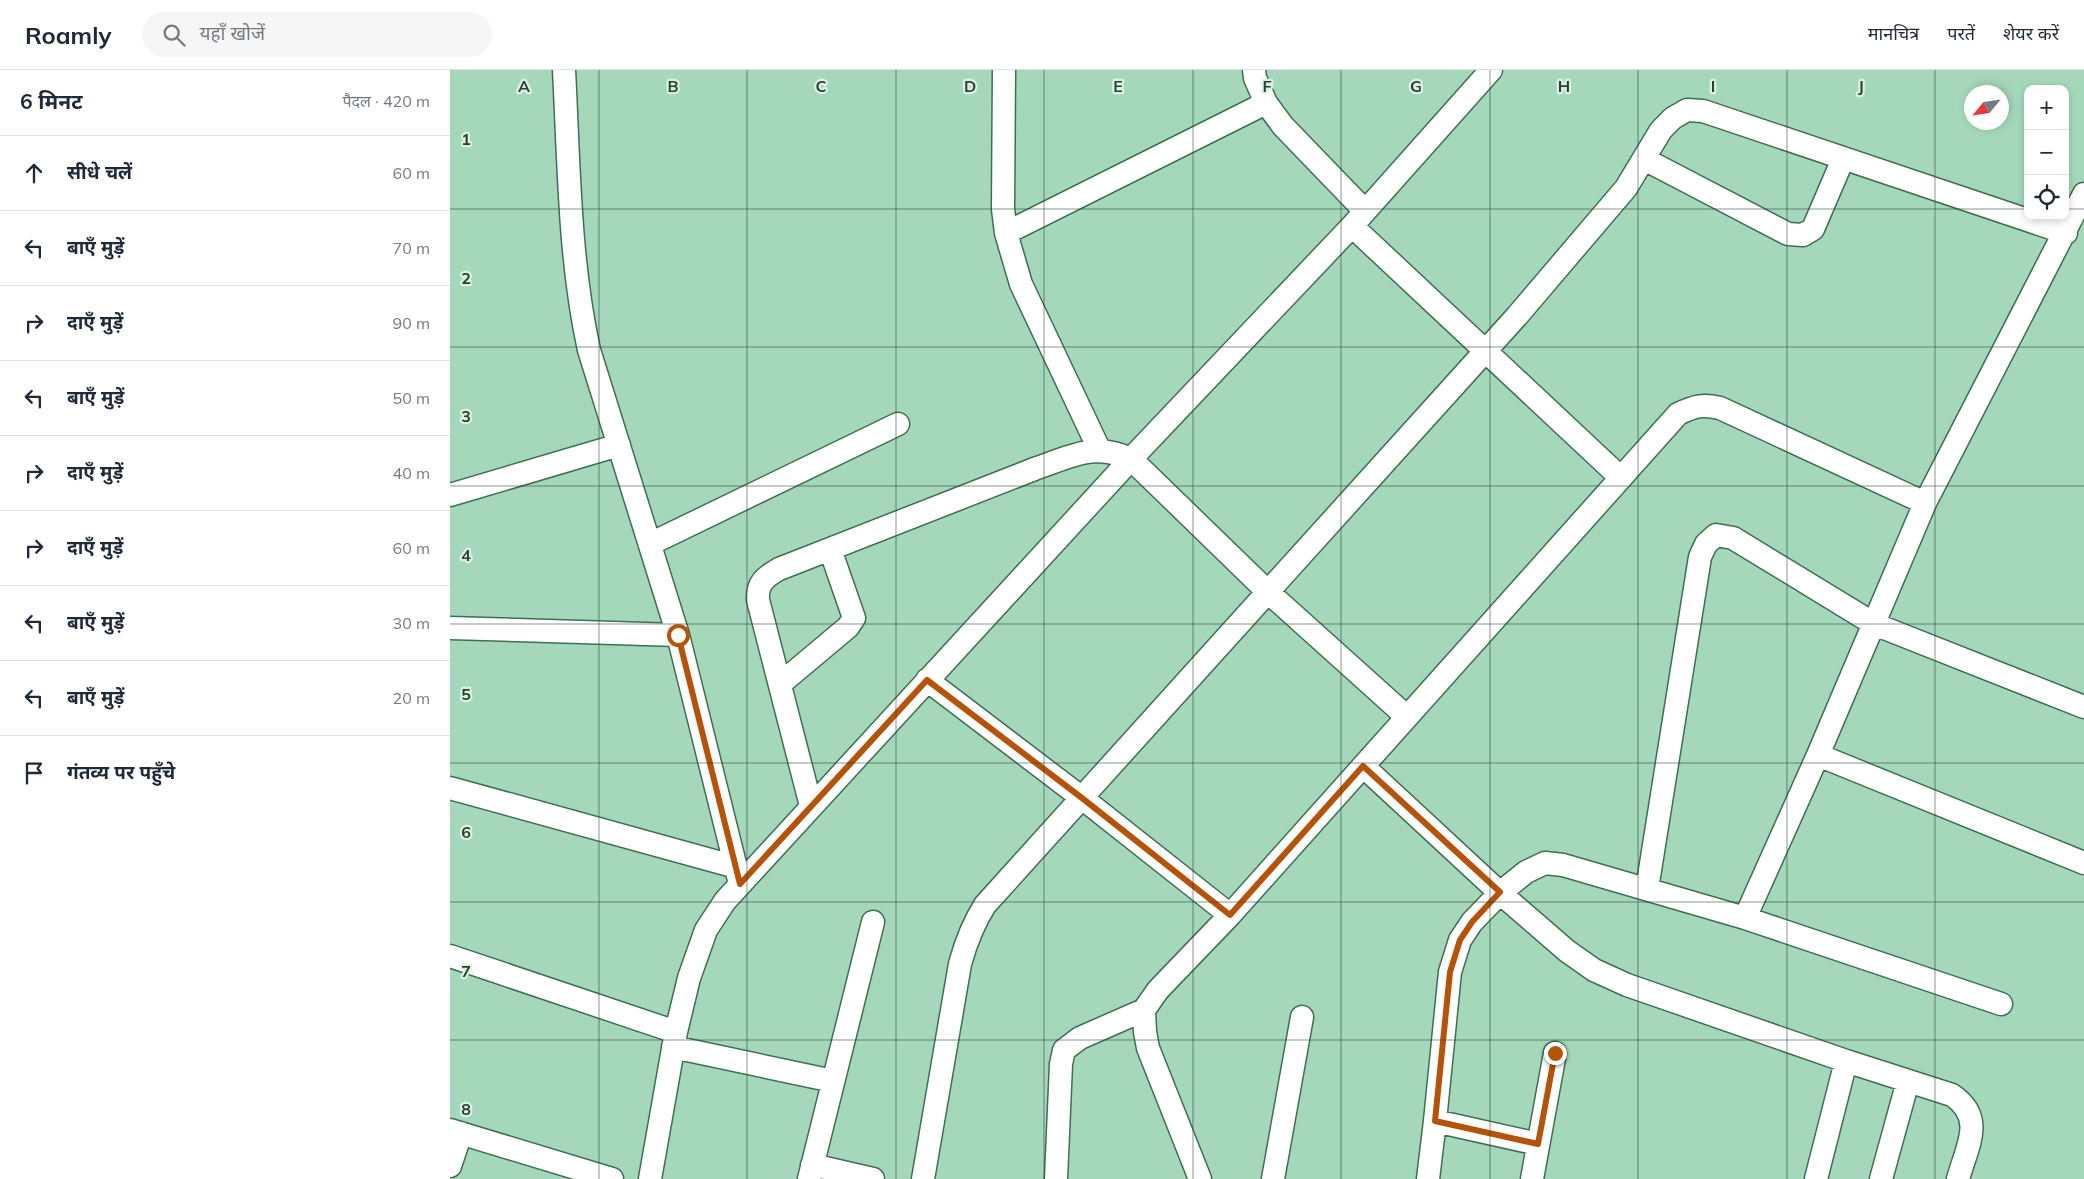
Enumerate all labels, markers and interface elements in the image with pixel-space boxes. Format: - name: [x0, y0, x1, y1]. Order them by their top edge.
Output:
- search box: [142, 12, 492, 57]
- text: Roamly: [25, 20, 112, 50]
- icon: search: [160, 21, 188, 49]
- text: यहाँ खोजें: [200, 21, 265, 45]
- text: मानचित्र: [1868, 22, 1919, 45]
- text: परतें: [1947, 22, 1975, 45]
- text: शेयर करें: [2003, 22, 2059, 45]
- text: A: [518, 76, 530, 96]
- text: B: [667, 76, 679, 96]
- text: C: [816, 76, 827, 96]
- text: D: [964, 76, 976, 96]
- text: E: [1113, 76, 1123, 96]
- text: F: [1262, 76, 1272, 96]
- text: G: [1410, 76, 1422, 96]
- text: H: [1558, 76, 1570, 96]
- text: I: [1711, 76, 1715, 96]
- text: J: [1858, 76, 1864, 96]
- north arrow: [1964, 85, 2009, 130]
- map controls: [2024, 85, 2069, 220]
- button: +: [2024, 85, 2069, 130]
- text: 6 मिनट: [20, 88, 82, 114]
- text: पैदल · 420 m: [342, 91, 430, 111]
- text: 1: [461, 129, 471, 149]
- button: −: [2024, 130, 2069, 175]
- icon: ahead: [20, 159, 48, 187]
- text: सीधे चलें: [67, 160, 132, 184]
- text: 60 m: [393, 163, 430, 183]
- button: locate: [2024, 175, 2069, 220]
- icon: left: [20, 234, 48, 262]
- text: बाएँ मुड़ें: [67, 235, 124, 259]
- text: 70 m: [393, 238, 430, 258]
- text: 2: [461, 268, 471, 288]
- icon: right: [20, 309, 48, 337]
- text: दाएँ मुड़ें: [67, 310, 123, 334]
- text: 90 m: [393, 313, 430, 333]
- icon: left: [20, 384, 48, 412]
- text: बाएँ मुड़ें: [67, 385, 124, 409]
- text: 50 m: [393, 388, 430, 408]
- text: 3: [461, 406, 471, 426]
- icon: right: [20, 459, 48, 487]
- text: दाएँ मुड़ें: [67, 460, 123, 484]
- text: 40 m: [393, 463, 430, 483]
- icon: right: [20, 534, 48, 562]
- text: दाएँ मुड़ें: [67, 535, 123, 559]
- text: 60 m: [393, 538, 430, 558]
- text: 4: [461, 545, 471, 565]
- icon: left: [20, 609, 48, 637]
- text: बाएँ मुड़ें: [67, 610, 124, 634]
- text: 30 m: [393, 613, 430, 633]
- route start: [667, 624, 690, 647]
- icon: left: [20, 684, 48, 712]
- text: 5: [461, 684, 471, 704]
- text: बाएँ मुड़ें: [67, 685, 124, 709]
- text: 20 m: [393, 688, 430, 708]
- icon: arrive: [20, 759, 48, 787]
- text: गंतव्य पर पहुँचे: [67, 760, 175, 784]
- text: 6: [461, 822, 471, 842]
- text: 7: [461, 961, 471, 981]
- route end: [1544, 1042, 1567, 1065]
- text: 8: [461, 1099, 471, 1119]

